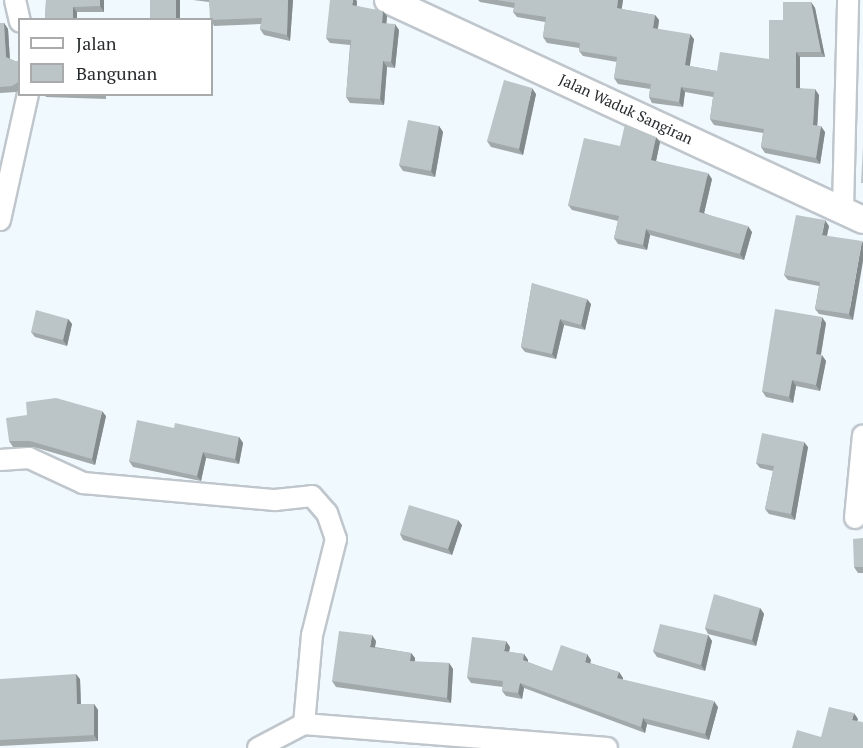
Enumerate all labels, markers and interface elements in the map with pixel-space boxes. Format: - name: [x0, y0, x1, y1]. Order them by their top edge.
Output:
- legend: [18, 18, 213, 96]
- text: Jalan: [76, 31, 116, 55]
- text: Bangunan: [76, 61, 157, 85]
- street label: Jalan Waduk Sangiran: [556, 70, 696, 148]

